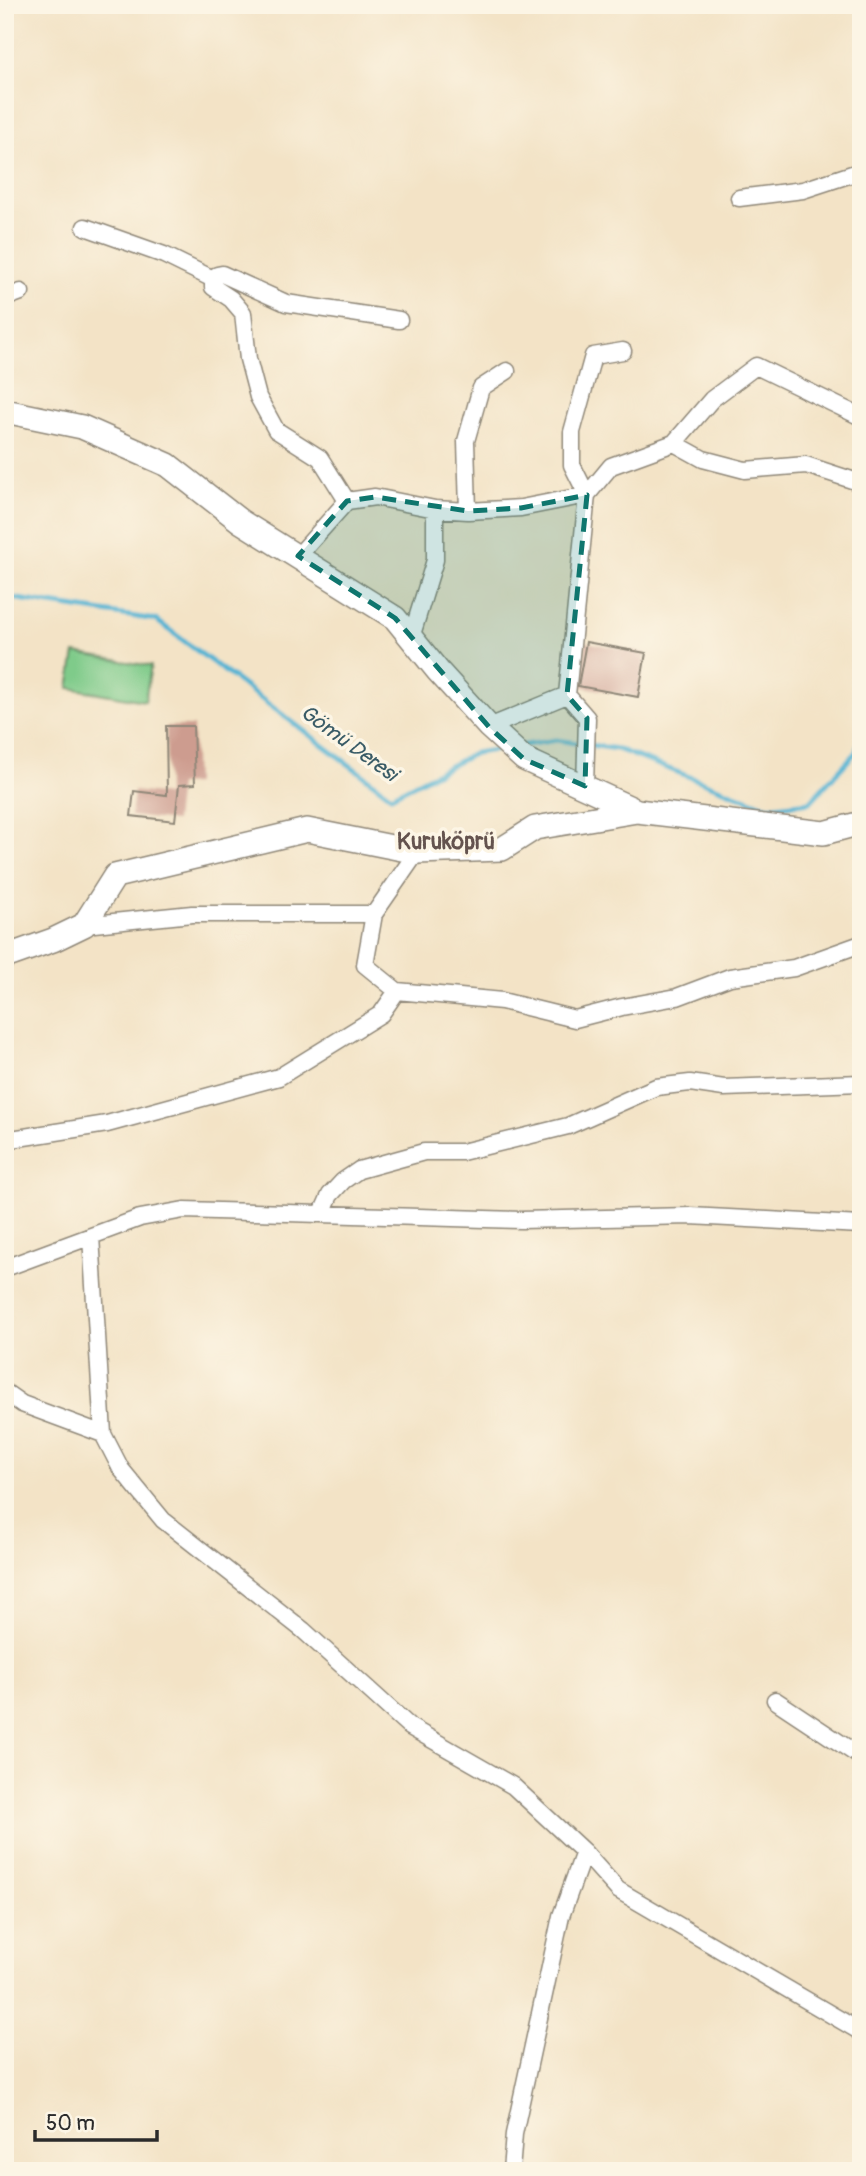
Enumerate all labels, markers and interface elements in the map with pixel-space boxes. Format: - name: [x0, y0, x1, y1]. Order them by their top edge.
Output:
- water label: Gömü Deresi: [295, 699, 405, 790]
- district label: Kuruköprü: [397, 827, 495, 856]
- scale bar: [35, 2099, 158, 2143]
- text: 50 m: [46, 2110, 95, 2137]

